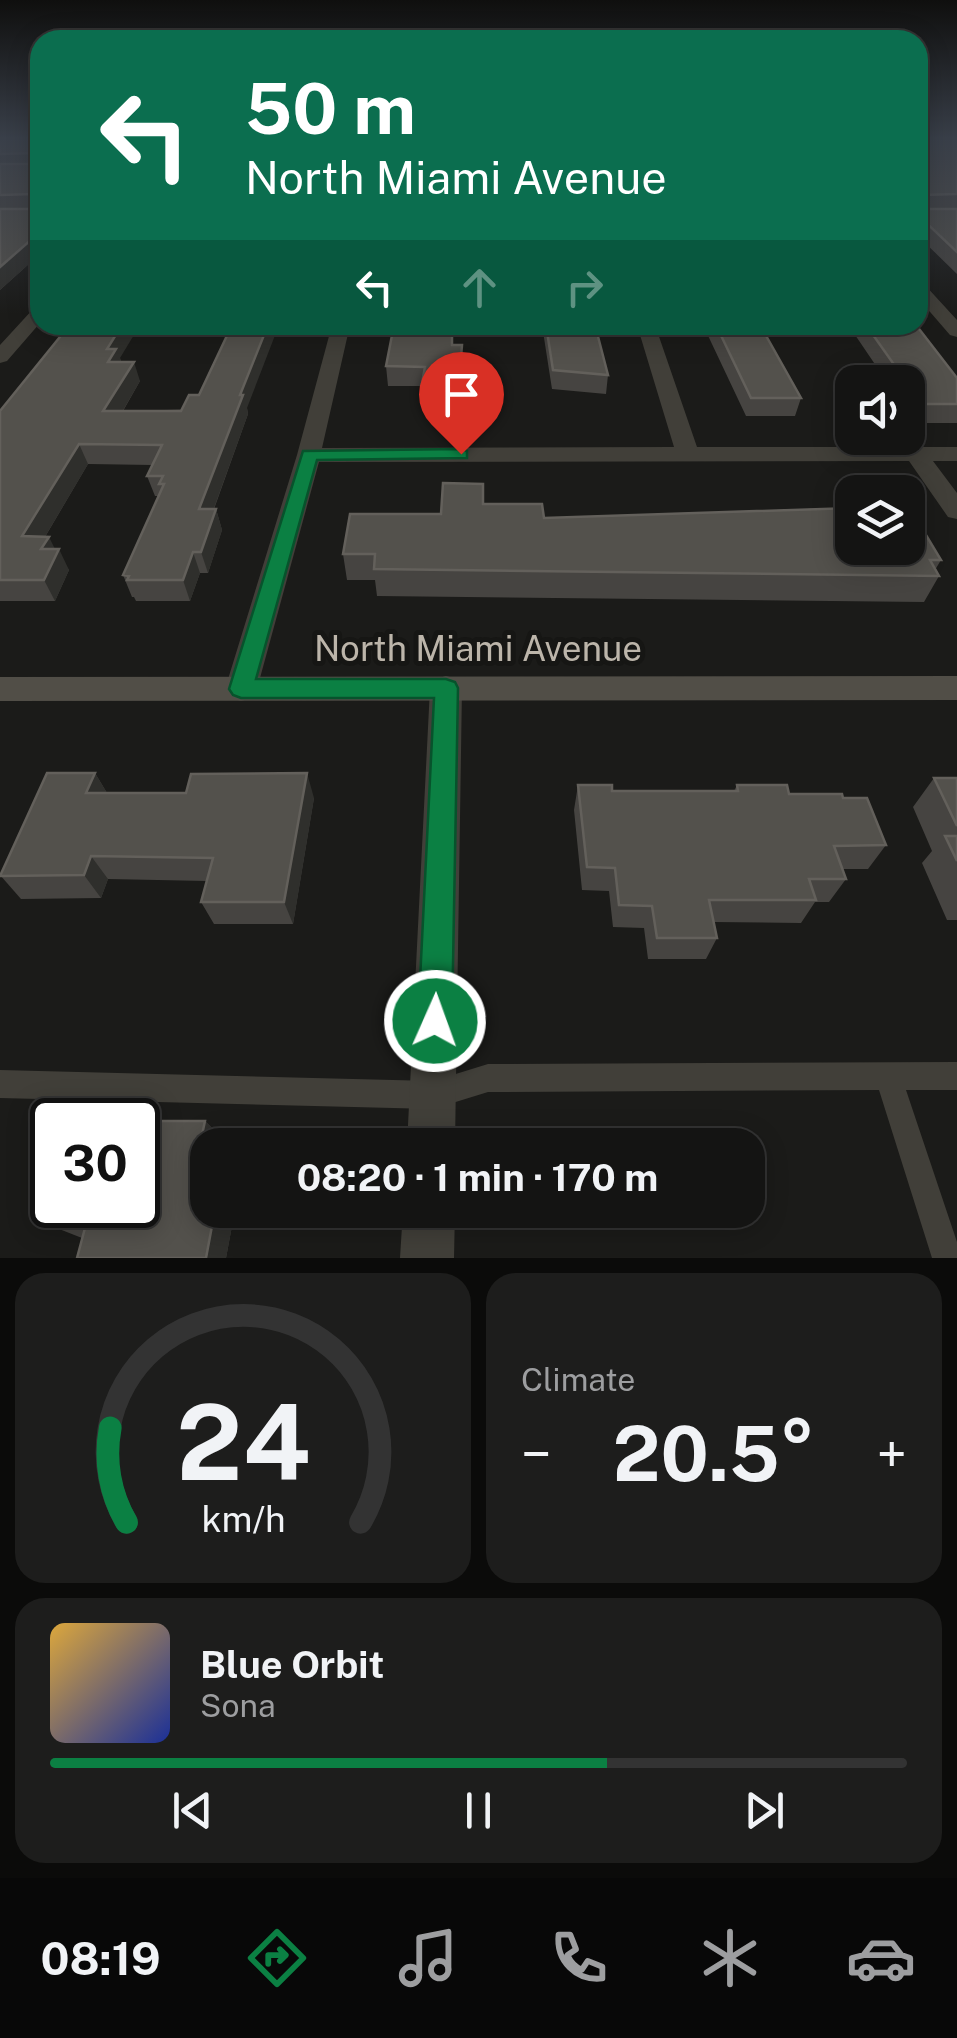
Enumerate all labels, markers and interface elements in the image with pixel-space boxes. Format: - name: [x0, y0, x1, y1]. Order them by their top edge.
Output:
- text: 50 m: [245, 67, 416, 150]
- icon: left: [80, 70, 210, 200]
- text: North Miami Avenue: [245, 151, 667, 204]
- icon: left: [347, 260, 402, 315]
- icon: ahead: [452, 260, 507, 315]
- icon: right: [557, 260, 612, 315]
- pin: [419, 352, 504, 455]
- map controls: [835, 365, 925, 565]
- button: sound: [835, 365, 925, 455]
- icon: arrive: [434, 367, 489, 422]
- button: layers: [835, 475, 925, 565]
- street label: North Miami Avenue: [314, 628, 642, 669]
- position arrow: [383, 969, 487, 1073]
- speed limit sign: 30: [30, 1098, 160, 1228]
- text: 08:20 · 1 min · 170 m: [297, 1155, 658, 1200]
- text: Climate: [521, 1361, 635, 1398]
- text: 24: [176, 1381, 310, 1503]
- text: 20.5°: [613, 1410, 815, 1498]
- text: −: [521, 1422, 552, 1486]
- text: +: [876, 1422, 907, 1486]
- text: km/h: [201, 1498, 285, 1540]
- text: Blue Orbit: [200, 1642, 384, 1687]
- text: Sona: [200, 1687, 276, 1724]
- icon: previous: [165, 1783, 220, 1838]
- icon: pause: [451, 1783, 506, 1838]
- icon: next: [737, 1783, 792, 1838]
- icon: directions: [242, 1923, 312, 1993]
- icon: music: [393, 1923, 463, 1993]
- icon: phone: [544, 1923, 614, 1993]
- icon: climate: [695, 1923, 765, 1993]
- icon: car: [846, 1923, 916, 1993]
- text: 08:19: [41, 1932, 161, 1985]

